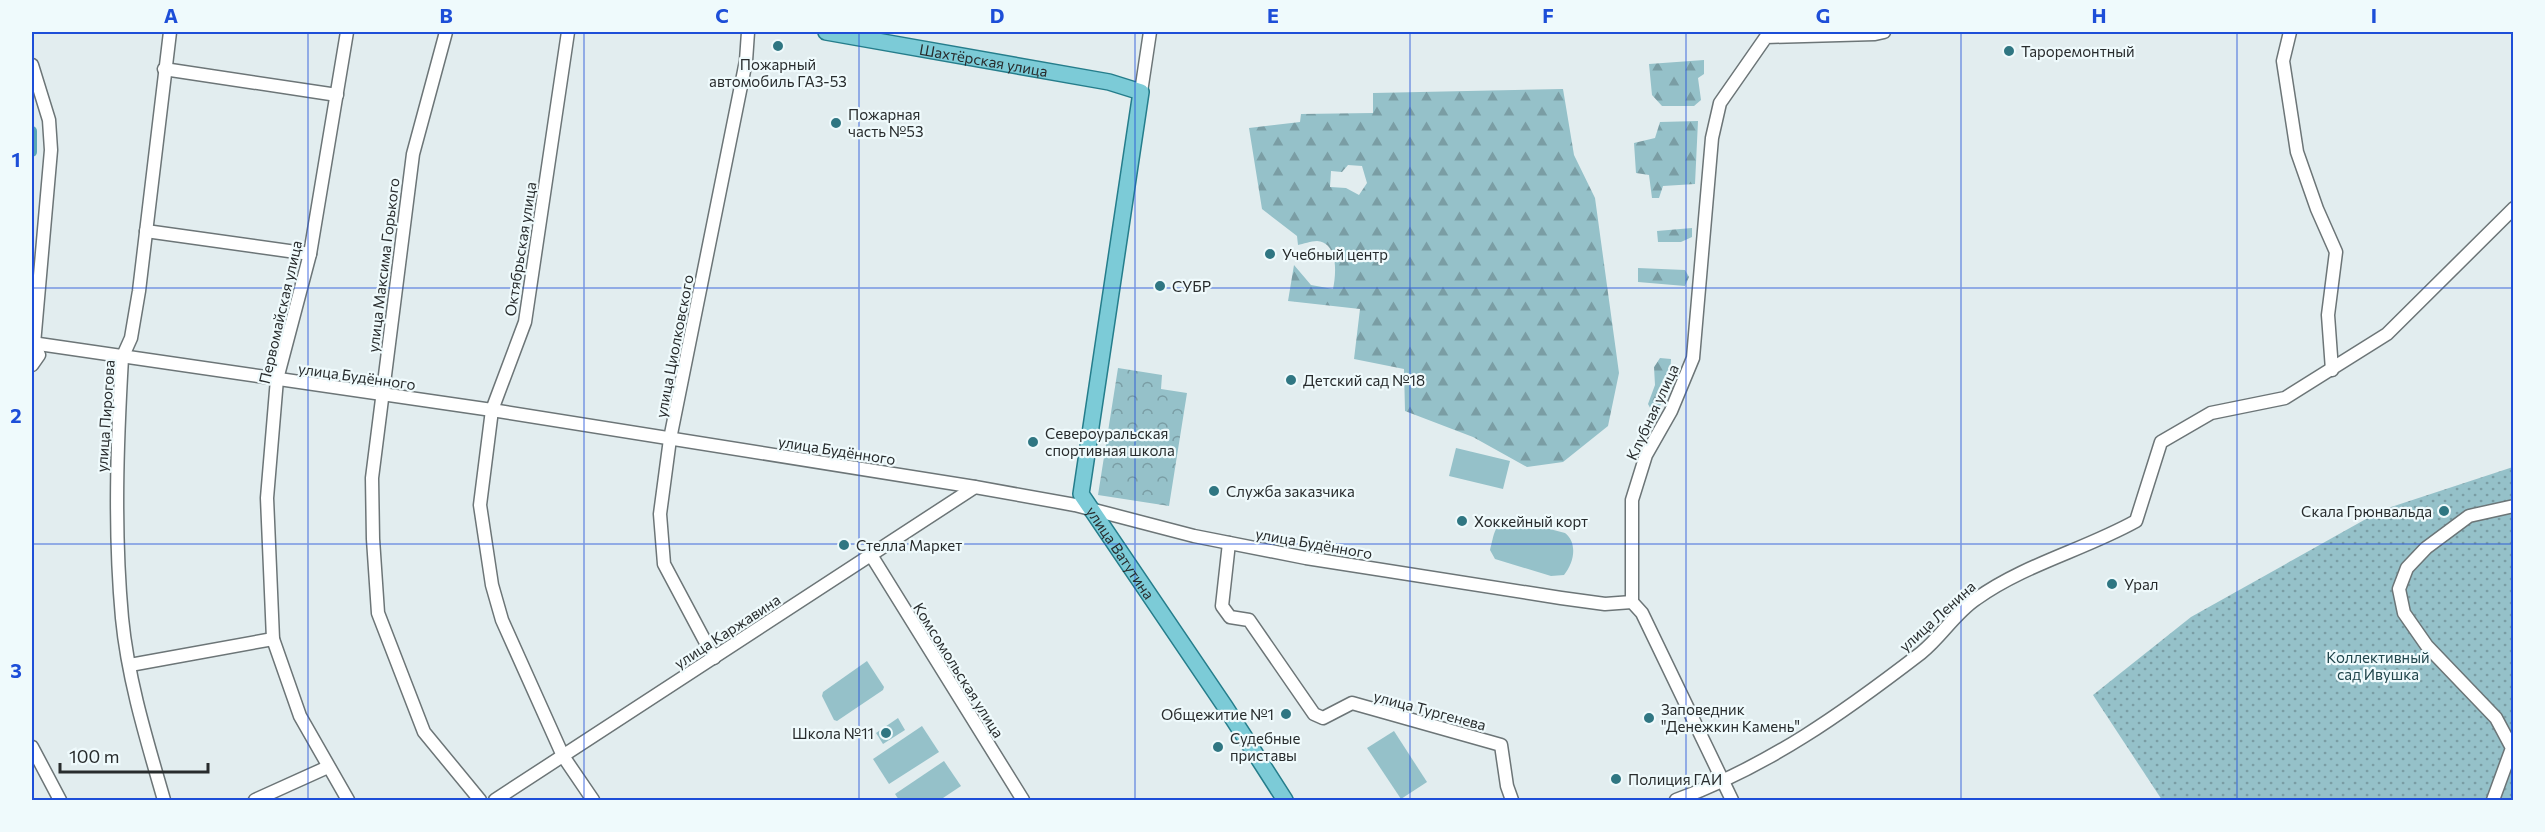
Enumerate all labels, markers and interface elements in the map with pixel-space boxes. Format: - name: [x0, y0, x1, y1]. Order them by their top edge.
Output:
- text: A: [164, 3, 178, 27]
- text: B: [439, 3, 453, 27]
- text: C: [715, 3, 729, 27]
- text: D: [990, 3, 1004, 27]
- text: E: [1267, 3, 1279, 27]
- text: F: [1542, 3, 1554, 27]
- text: G: [1816, 3, 1830, 27]
- text: H: [2092, 3, 2107, 27]
- text: I: [2371, 3, 2377, 27]
- marker: Пожарный автомобиль ГАЗ-53: [771, 39, 785, 53]
- street label: Шахтёрская улица: [918, 40, 1049, 80]
- place label: Тароремонтный: [2021, 42, 2135, 60]
- marker: Тароремонтный: [2002, 44, 2016, 58]
- place label: Пожарный автомобиль ГАЗ-53: [709, 55, 847, 90]
- place label: Пожарная часть №53: [848, 105, 924, 140]
- marker: Пожарная часть №53: [829, 116, 843, 130]
- text: 1: [11, 147, 21, 171]
- street label: улица Максима Горького: [363, 177, 403, 353]
- street label: Октябрьская улица: [500, 181, 540, 317]
- street label: Первомайская улица: [255, 238, 305, 386]
- place label: Учебный центр: [1282, 245, 1388, 263]
- marker: Учебный центр: [1263, 247, 1277, 261]
- street label: улица Циолковского: [651, 273, 697, 419]
- place label: СУБР: [1172, 277, 1211, 295]
- marker: СУБР: [1153, 279, 1167, 293]
- street label: улица Пирогова: [92, 359, 118, 473]
- street label: улица Будённого: [297, 359, 417, 393]
- street label: Клубная улица: [1622, 361, 1682, 463]
- place label: Детский сад №18: [1303, 371, 1425, 389]
- marker: Детский сад №18: [1284, 373, 1298, 387]
- text: 2: [10, 403, 22, 427]
- place label: Североуральская спортивная школа: [1045, 424, 1175, 459]
- street label: улица Будённого: [777, 432, 897, 468]
- marker: Североуральская спортивная школа: [1026, 435, 1040, 449]
- place label: Служба заказчика: [1226, 482, 1355, 500]
- marker: Служба заказчика: [1207, 484, 1221, 498]
- place label: Скала Грюнвальда: [2301, 502, 2432, 520]
- street label: улица Ватутина: [1083, 503, 1158, 602]
- marker: Скала Грюнвальда: [2437, 504, 2451, 518]
- place label: Хоккейный корт: [1474, 512, 1588, 530]
- marker: Хоккейный корт: [1455, 514, 1469, 528]
- street label: улица Будённого: [1254, 524, 1374, 562]
- place label: Стелла Маркет: [856, 536, 962, 554]
- marker: Стелла Маркет: [837, 538, 851, 552]
- place label: Урал: [2124, 575, 2158, 593]
- street label: улица Ленина: [1895, 577, 1979, 655]
- marker: Урал: [2105, 577, 2119, 591]
- street label: улица Каржавина: [671, 590, 783, 672]
- street label: Комсомольская улица: [910, 599, 1008, 741]
- park label: Коллективный сад Ивушка: [2326, 648, 2430, 683]
- text: 3: [10, 658, 22, 682]
- street label: улица Тургенева: [1372, 686, 1488, 734]
- place label: Заповедник "Денежкин Камень": [1661, 700, 1800, 735]
- place label: Общежитие №1: [1161, 705, 1274, 723]
- marker: Общежитие №1: [1279, 707, 1293, 721]
- marker: Заповедник "Денежкин Камень": [1642, 711, 1656, 725]
- place label: Школа №11: [792, 724, 874, 742]
- marker: Школа №11: [879, 726, 893, 740]
- place label: Судебные приставы: [1230, 729, 1300, 764]
- scale bar: [60, 736, 208, 774]
- marker: Судебные приставы: [1211, 740, 1225, 754]
- text: 100 m: [69, 745, 119, 767]
- place label: Полиция ГАИ: [1628, 770, 1722, 788]
- marker: Полиция ГАИ: [1609, 772, 1623, 786]

